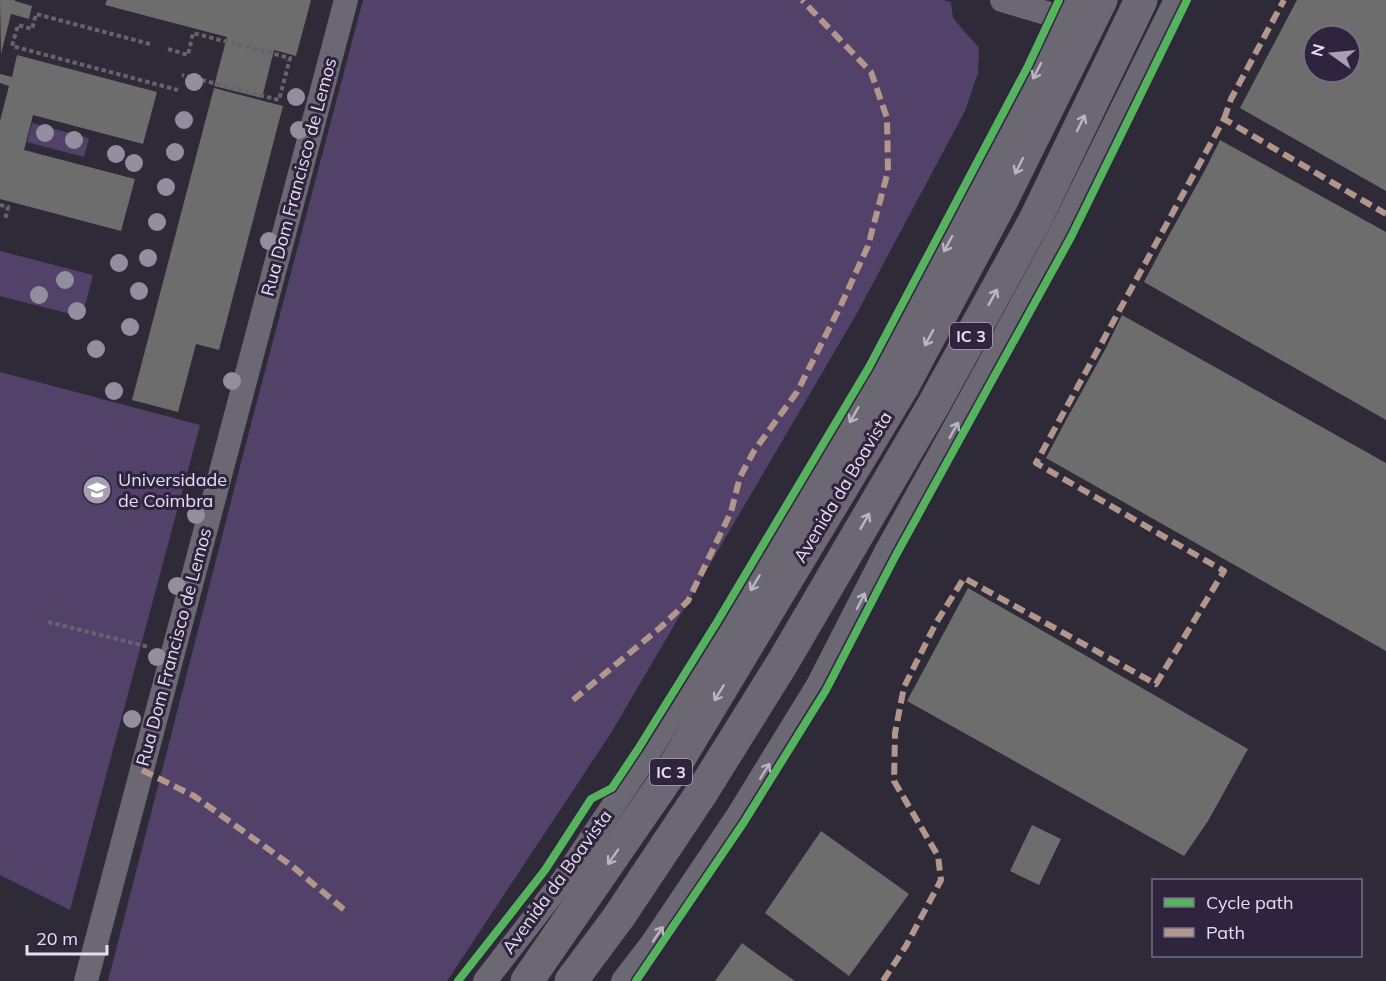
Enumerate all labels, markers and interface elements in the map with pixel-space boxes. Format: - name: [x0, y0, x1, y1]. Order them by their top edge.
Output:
- north arrow: [1302, 24, 1362, 84]
- text: N: [1306, 42, 1329, 59]
- street label: Rua Dom Francisco de Lemos: [256, 55, 341, 299]
- one-way arrow: [1030, 61, 1042, 79]
- one-way arrow: [1076, 115, 1088, 133]
- one-way arrow: [1013, 156, 1025, 174]
- one-way arrow: [942, 235, 954, 252]
- one-way arrow: [987, 289, 999, 306]
- road number: IC 3: [950, 323, 992, 349]
- one-way arrow: [923, 329, 934, 347]
- one-way arrow: [848, 406, 860, 423]
- street label: Avenida da Boavista: [788, 407, 897, 567]
- one-way arrow: [948, 422, 960, 439]
- place label: Universidade de Coimbra: [118, 468, 227, 512]
- school or university icon: Universidade de Coimbra: [81, 474, 113, 506]
- one-way arrow: [859, 513, 871, 530]
- street label: Rua Dom Francisco de Lemos: [131, 525, 216, 769]
- one-way arrow: [748, 574, 760, 591]
- one-way arrow: [855, 593, 867, 611]
- one-way arrow: [713, 684, 725, 701]
- road number: IC 3: [650, 759, 692, 785]
- one-way arrow: [759, 763, 772, 780]
- street label: Avenida da Boavista: [497, 805, 617, 958]
- one-way arrow: [607, 848, 619, 864]
- legend: [1152, 879, 1362, 957]
- text: Cycle path: [1206, 891, 1293, 914]
- scale bar: [27, 918, 106, 956]
- text: Path: [1206, 921, 1245, 944]
- text: 20 m: [36, 927, 78, 950]
- one-way arrow: [652, 927, 664, 943]

